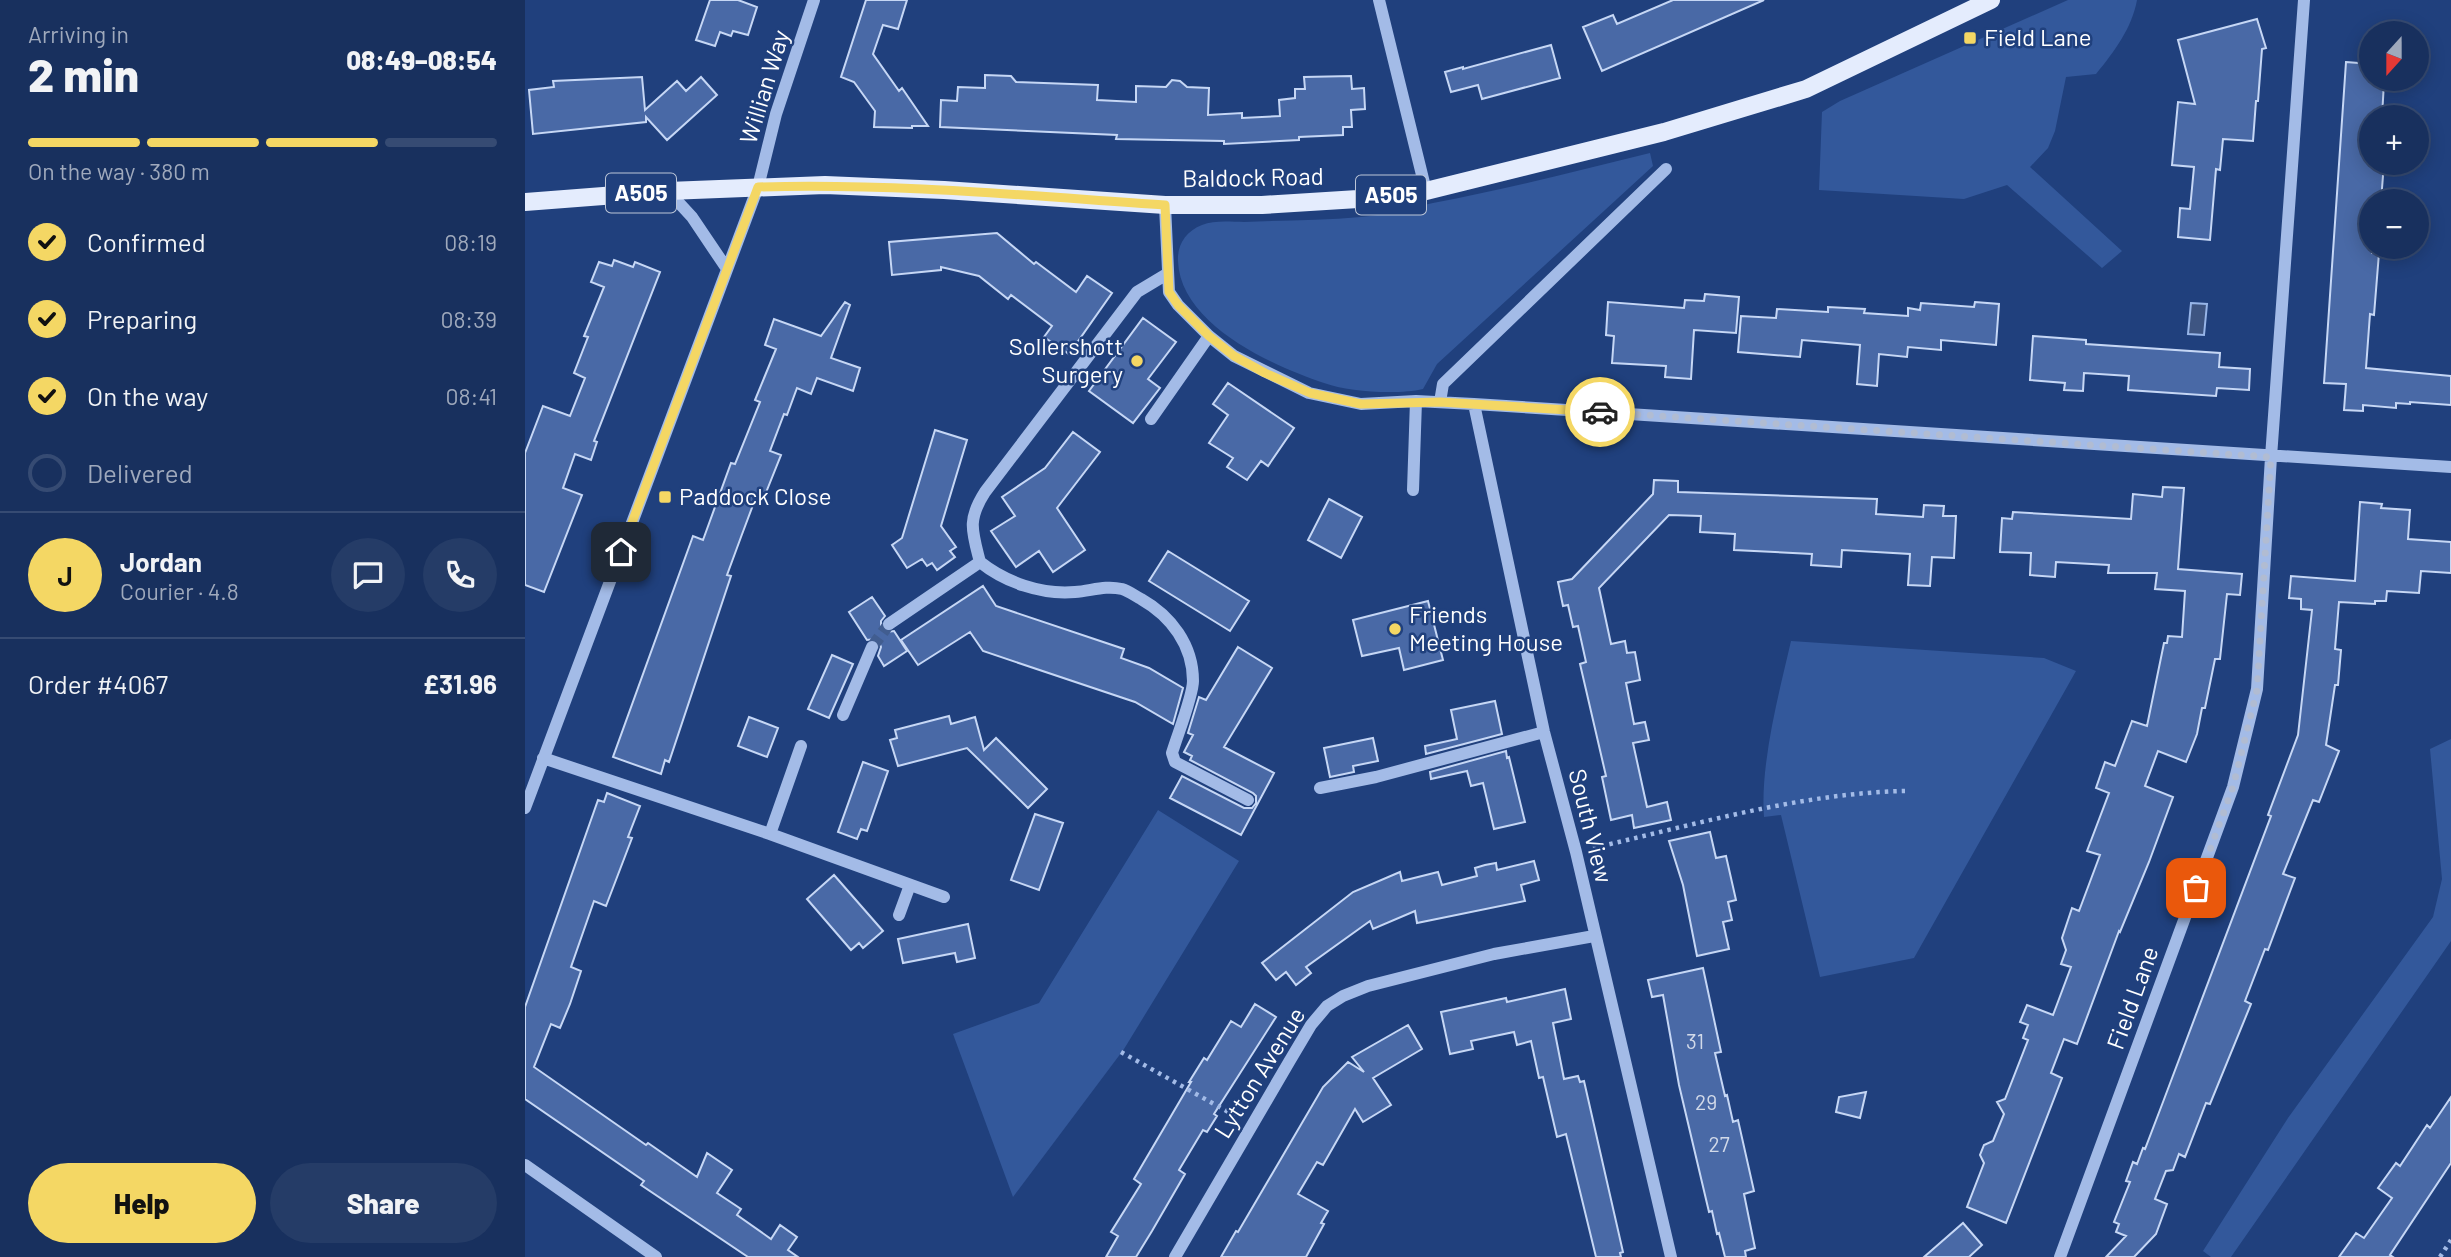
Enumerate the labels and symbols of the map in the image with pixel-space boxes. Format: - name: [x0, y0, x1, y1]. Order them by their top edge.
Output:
- north arrow: [2359, 21, 2429, 91]
- place label: Field Lane: [1984, 22, 2091, 51]
- street label: Willian Way: [733, 26, 795, 147]
- marker: Field Lane: [1962, 30, 1978, 46]
- street label: Baldock Road: [1182, 161, 1324, 192]
- road number: A505: [606, 174, 676, 212]
- road number: A505: [1356, 176, 1426, 214]
- place label: Sollershott Surgery: [1009, 331, 1123, 388]
- marker: Sollershott Surgery: [1129, 353, 1145, 369]
- courier: [1565, 377, 1635, 447]
- place label: Paddock Close: [679, 481, 832, 510]
- marker: Paddock Close: [657, 489, 673, 505]
- pin: [591, 522, 651, 582]
- place label: Friends Meeting House: [1409, 599, 1563, 656]
- marker: Friends Meeting House: [1387, 621, 1403, 637]
- street label: South View: [1563, 766, 1620, 886]
- pin: [2166, 858, 2226, 918]
- street label: Field Lane: [2100, 942, 2164, 1053]
- street label: Lytton Avenue: [1207, 1002, 1310, 1143]
- house number: 31: [1686, 1028, 1704, 1053]
- house number: 29: [1695, 1089, 1717, 1114]
- house number: 27: [1708, 1131, 1730, 1156]

